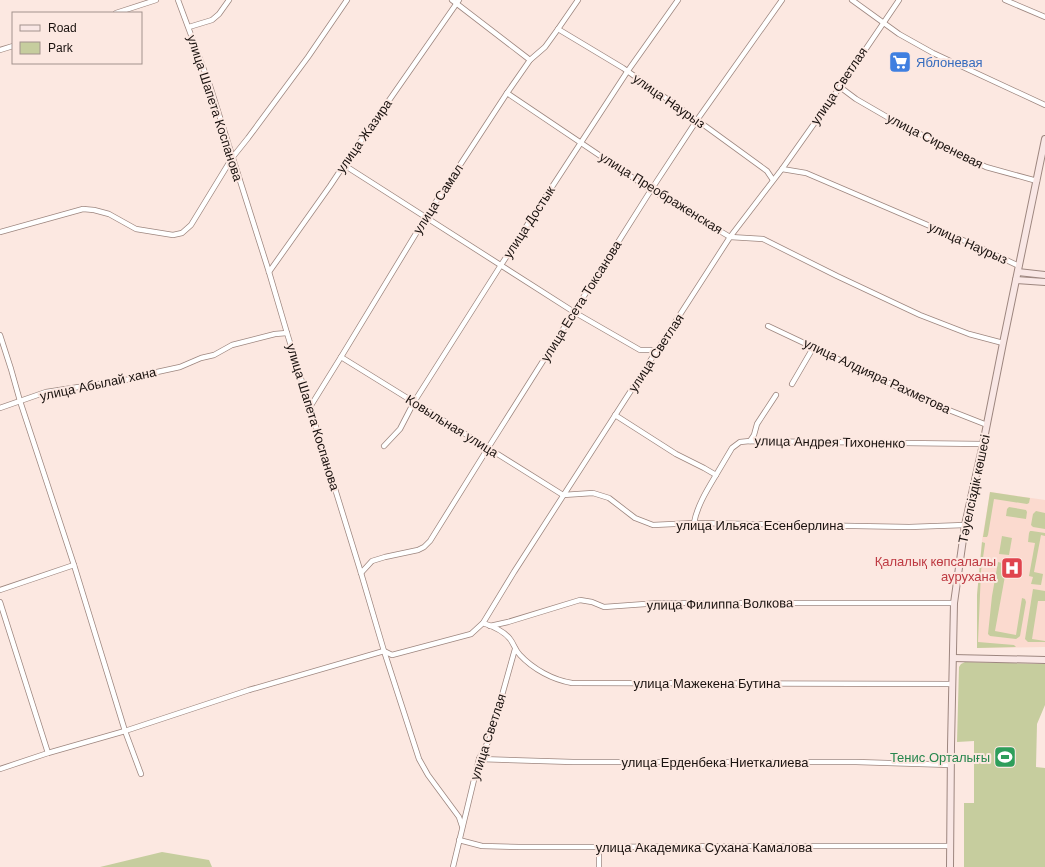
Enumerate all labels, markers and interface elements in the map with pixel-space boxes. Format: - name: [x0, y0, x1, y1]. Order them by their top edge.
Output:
- legend: [12, 12, 142, 64]
- text: Road: [48, 21, 77, 35]
- street label: улица Шапета Коспанова: [184, 33, 246, 184]
- text: Park: [48, 41, 74, 55]
- street label: улица Светлая: [808, 45, 870, 127]
- supermarket icon: Яблоневая: [887, 49, 913, 75]
- place label: Яблоневая: [916, 55, 983, 70]
- street label: улица Наурыз: [630, 71, 708, 131]
- street label: улица Жазира: [333, 96, 395, 176]
- street label: улица Сиреневая: [884, 110, 986, 172]
- street label: улица Преображенская: [597, 149, 725, 237]
- street label: улица Самал: [410, 161, 466, 237]
- street label: улица Достык: [500, 183, 558, 261]
- street label: улица Наурыз: [926, 219, 1010, 267]
- street label: улица Есета Токсанова: [538, 237, 625, 364]
- street label: улица Светлая: [625, 311, 687, 395]
- street label: улица Алдияра Рахметова: [801, 335, 954, 417]
- street label: улица Шапета Коспанова: [283, 342, 343, 493]
- street label: улица Абылай хана: [38, 364, 158, 404]
- street label: Ковыльная улица: [403, 391, 502, 461]
- street label: улица Андрея Тихоненко: [754, 433, 906, 451]
- street label: Тәуелсіздік көшесі: [955, 433, 993, 545]
- street label: улица Ильяса Есенберлина: [676, 518, 844, 533]
- place label: Қалалық көпсалалы аурухана: [875, 554, 997, 584]
- hospital icon: Қалалық көпсалалы аурухана: [999, 555, 1025, 581]
- street label: улица Филиппа Волкова: [647, 595, 794, 613]
- street label: улица Мажекена Бутина: [634, 676, 781, 691]
- street label: улица Светлая: [467, 692, 509, 782]
- sports icon: Тенис Орталығы: [992, 744, 1018, 770]
- place label: Тенис Орталығы: [890, 750, 990, 765]
- street label: улица Ерденбека Ниеткалиева: [622, 755, 809, 770]
- street label: улица Академика Сухана Камалова: [596, 840, 813, 855]

